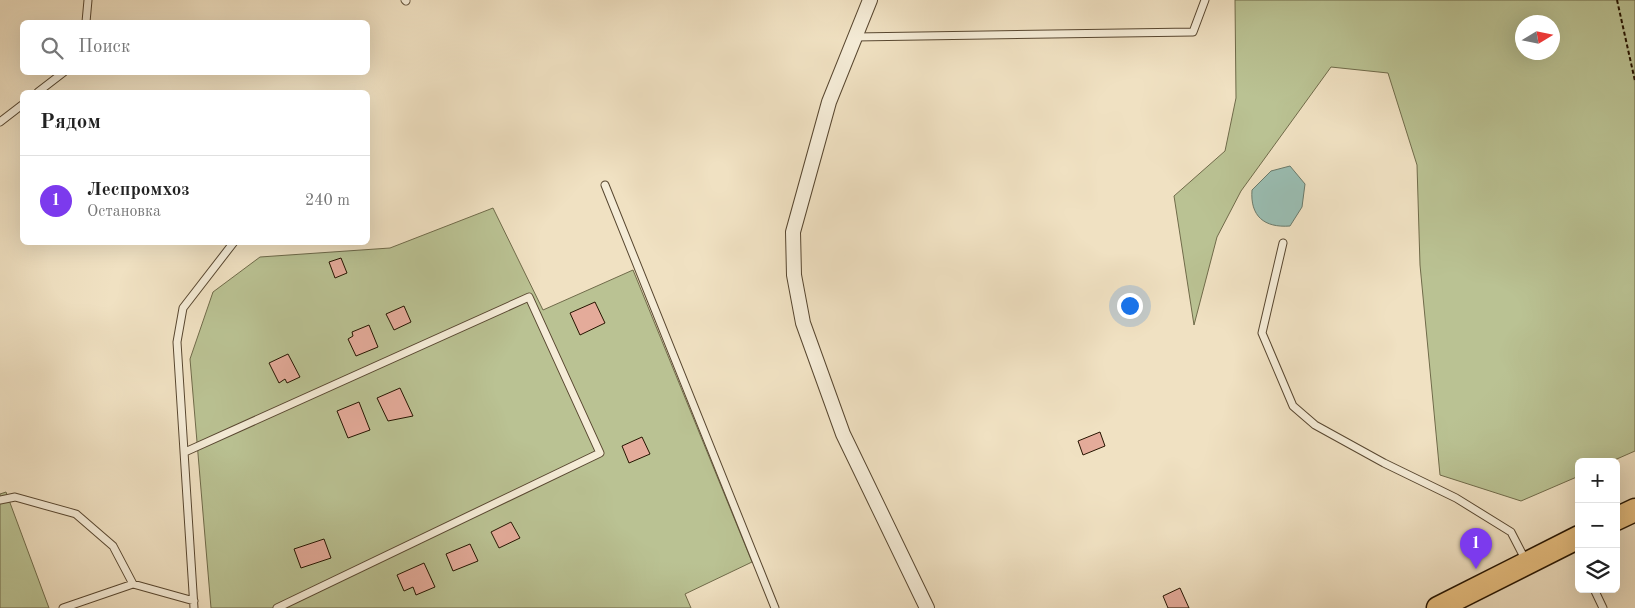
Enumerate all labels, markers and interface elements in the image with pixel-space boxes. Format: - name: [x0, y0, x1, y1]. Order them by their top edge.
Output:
- north arrow: [1515, 15, 1560, 60]
- search box: [20, 20, 370, 75]
- icon: search: [38, 34, 66, 62]
- text: Поиск: [78, 38, 130, 57]
- text: Рядом: [40, 112, 101, 133]
- text: Леспромхоз: [87, 181, 190, 200]
- text: 1: [51, 193, 61, 209]
- text: 240 m: [305, 193, 350, 209]
- text: Остановка: [87, 204, 161, 220]
- your location: [1117, 293, 1143, 319]
- map controls: [1575, 458, 1620, 593]
- button: +: [1575, 458, 1620, 503]
- button: −: [1575, 503, 1620, 548]
- pin: 1: [1460, 528, 1492, 569]
- button: layers: [1575, 548, 1620, 593]

